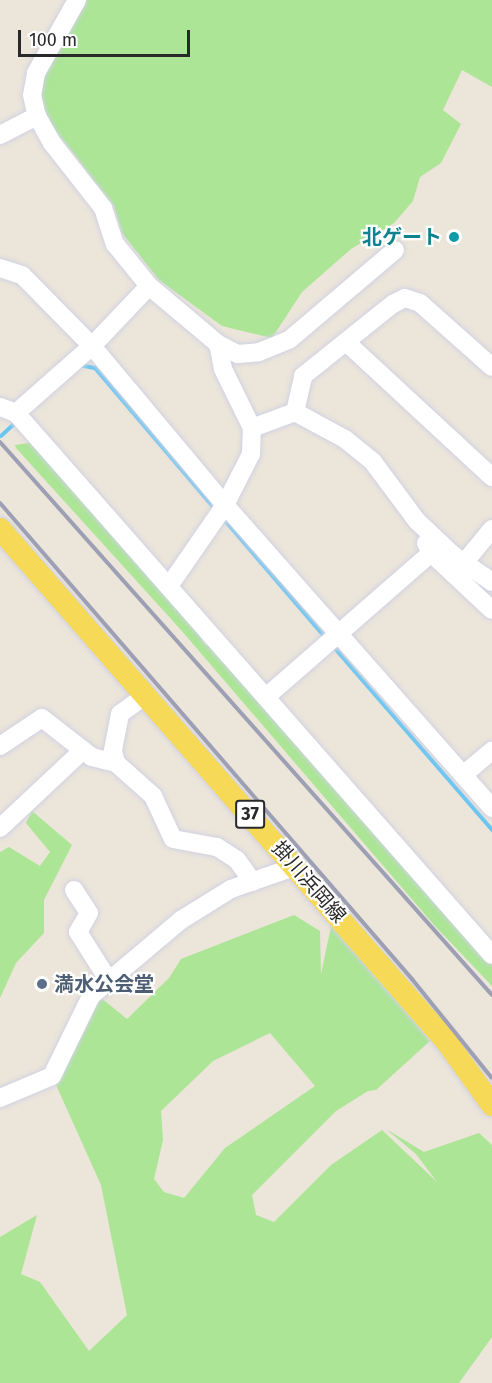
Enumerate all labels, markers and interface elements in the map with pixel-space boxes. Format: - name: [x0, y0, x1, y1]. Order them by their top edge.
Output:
- scale bar: [21, 18, 194, 56]
- text: 100 m: [29, 29, 77, 51]
- place label: 北ゲート: [362, 225, 442, 249]
- marker: 北ゲート: [447, 230, 461, 244]
- road number: 37: [235, 799, 265, 829]
- street label: 掛川浜岡線: [267, 836, 351, 928]
- place label: 満水公会堂: [54, 972, 154, 996]
- marker: 満水公会堂: [35, 977, 49, 991]

